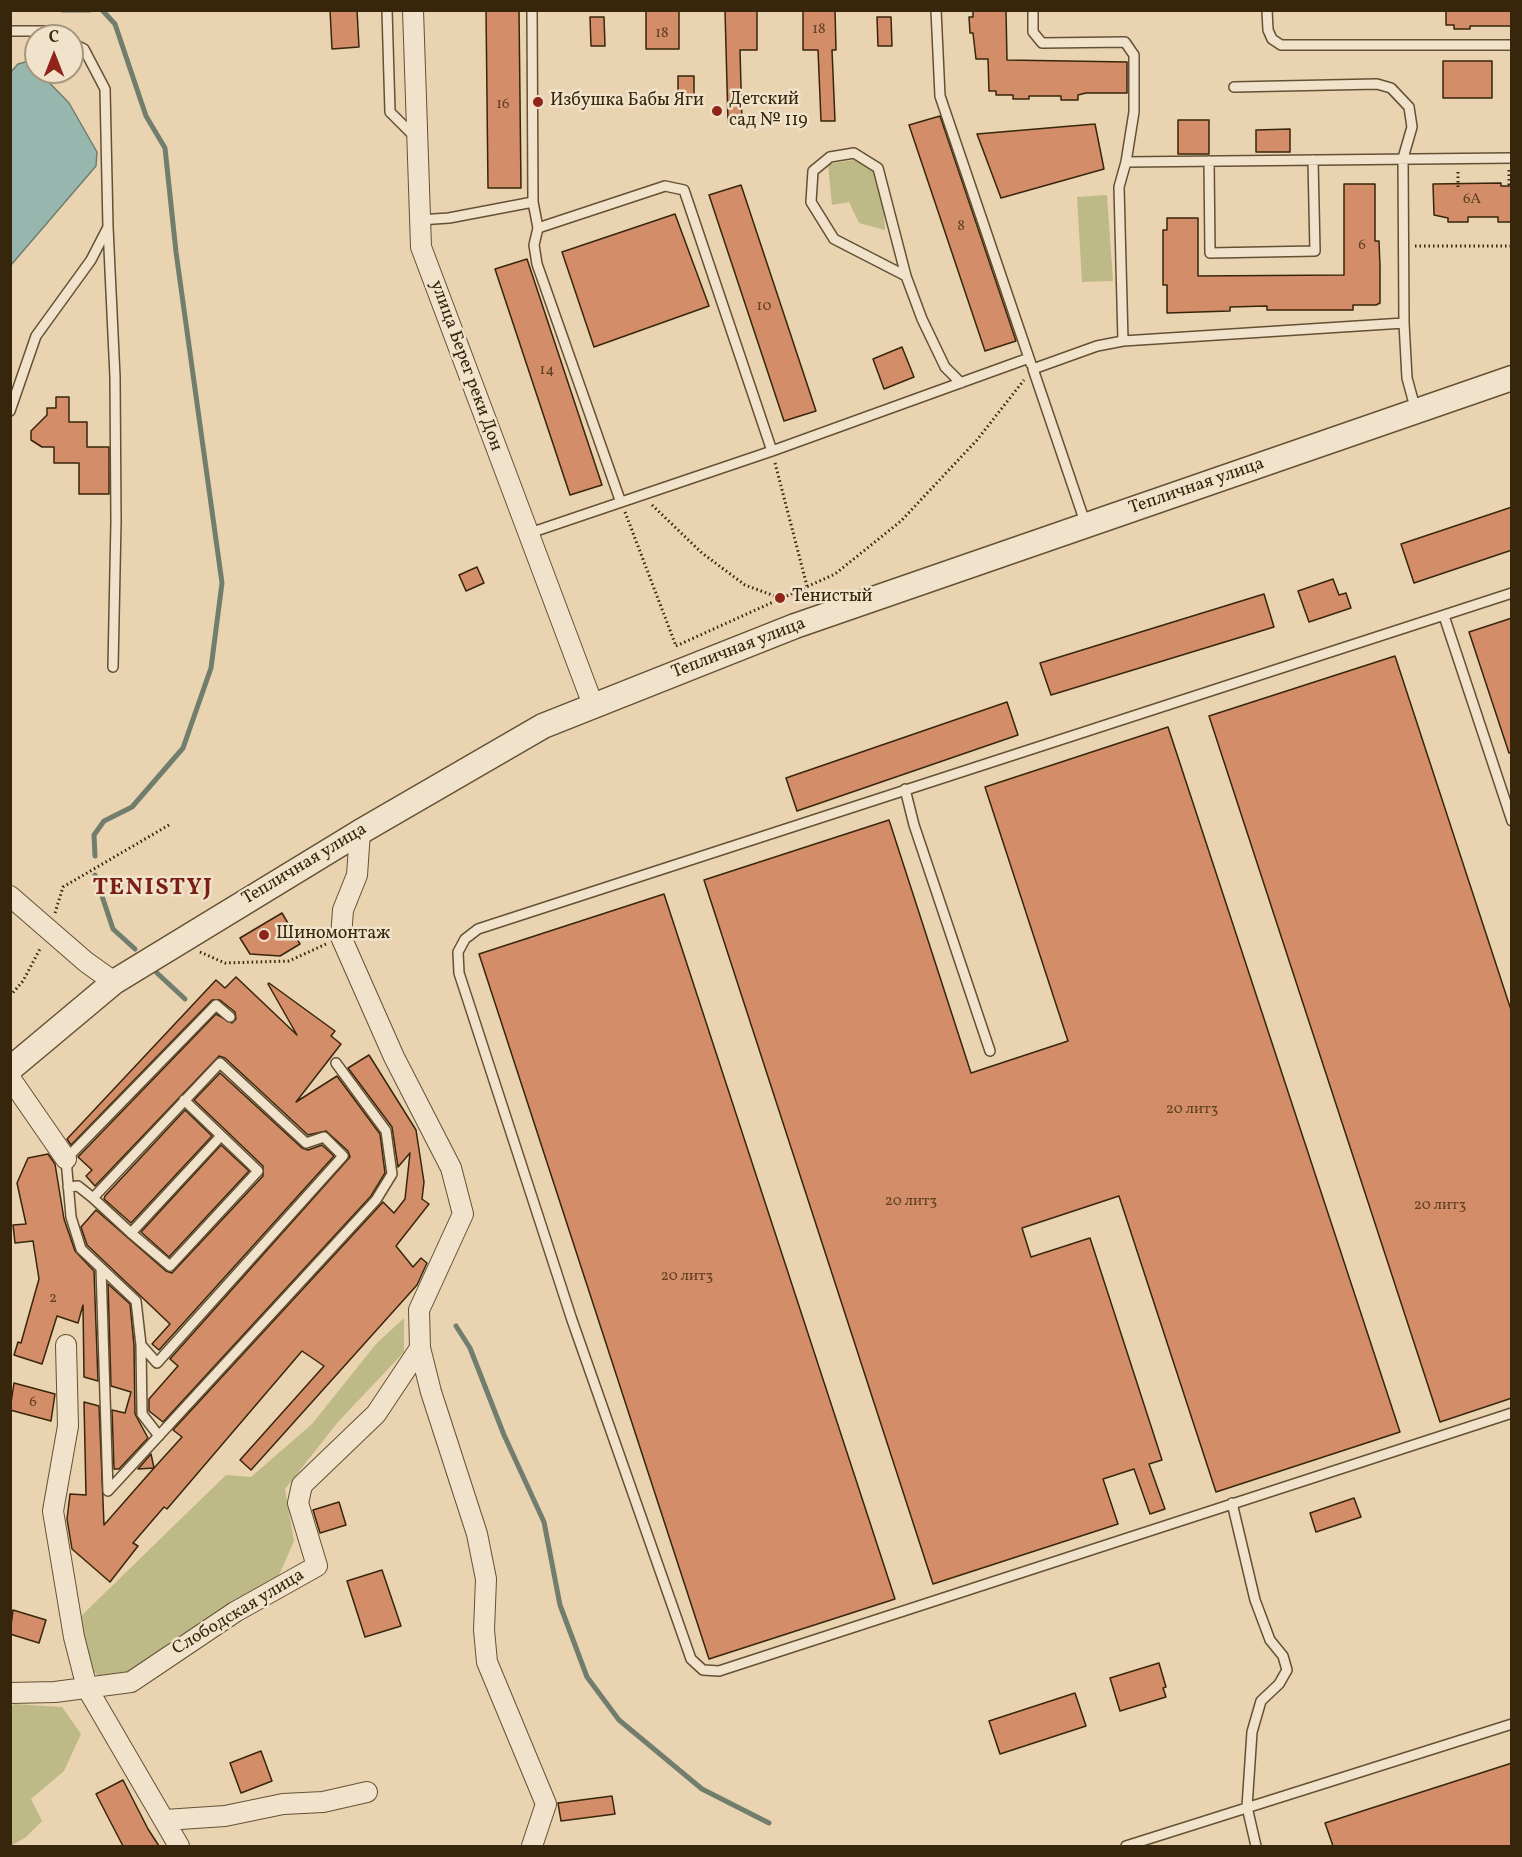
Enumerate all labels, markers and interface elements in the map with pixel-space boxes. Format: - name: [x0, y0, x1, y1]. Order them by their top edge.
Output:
- house number: 18: [812, 21, 826, 39]
- north arrow: [24, 24, 84, 84]
- house number: 18: [655, 25, 669, 43]
- text: С: [49, 27, 59, 49]
- place label: Детский сад № 119: [729, 90, 808, 132]
- place label: Избушка Бабы Яги: [550, 91, 704, 113]
- marker: Избушка Бабы Яги: [531, 95, 545, 109]
- house number: 16: [496, 96, 510, 114]
- marker: Детский сад № 119: [710, 104, 724, 118]
- house number: 6А: [1463, 191, 1481, 209]
- house number: 8: [957, 218, 965, 236]
- house number: 6: [1358, 237, 1366, 255]
- street label: улица Берег реки Дон: [424, 278, 506, 454]
- house number: 10: [757, 298, 771, 316]
- house number: 14: [540, 362, 554, 380]
- street label: Тепличная улица: [1126, 454, 1268, 520]
- place label: Тенистый: [792, 587, 873, 609]
- marker: Тенистый: [773, 591, 787, 605]
- street label: Тепличная улица: [669, 614, 809, 684]
- street label: Тепличная улица: [239, 819, 371, 911]
- district label: TENISTYJ: [93, 876, 213, 904]
- place label: Шиномонтаж: [276, 924, 390, 946]
- marker: Шиномонтаж: [257, 928, 271, 942]
- house number: 20 лит3: [1166, 1101, 1218, 1119]
- house number: 20 лит3: [885, 1193, 937, 1211]
- house number: 20 лит3: [1414, 1197, 1466, 1215]
- house number: 20 лит3: [661, 1268, 713, 1286]
- house number: 2: [49, 1290, 57, 1308]
- house number: 6: [29, 1394, 37, 1412]
- street label: Слободская улица: [169, 1565, 309, 1661]

